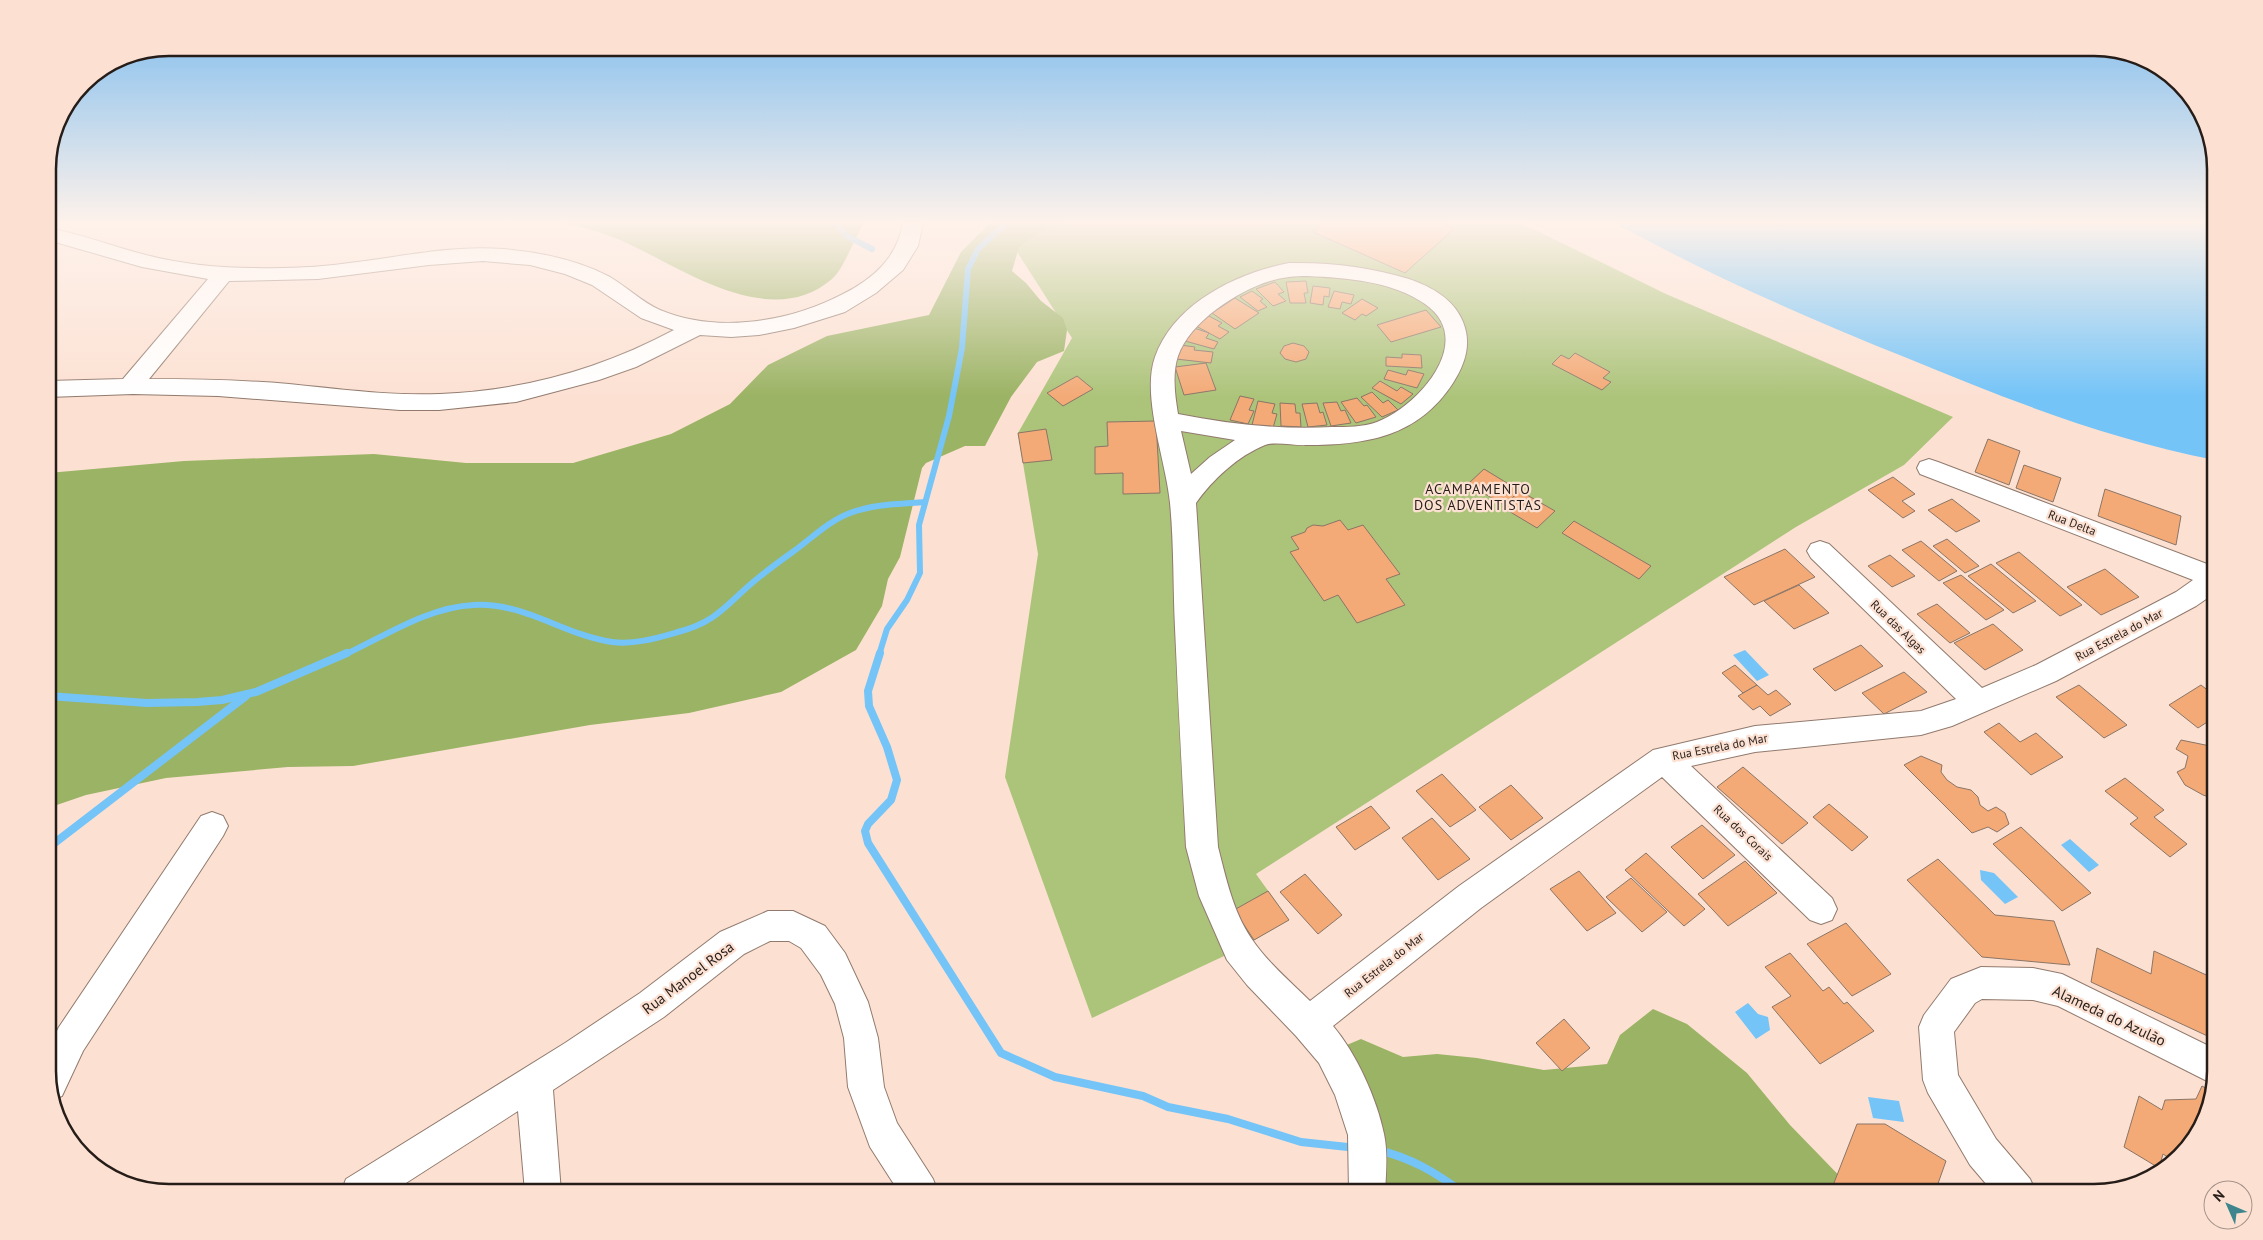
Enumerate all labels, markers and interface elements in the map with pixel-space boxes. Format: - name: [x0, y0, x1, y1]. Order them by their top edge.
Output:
- district label: ACAMPAMENTO DOS ADVENTISTAS: [1414, 480, 1542, 514]
- street label: Rua Delta: [2046, 507, 2098, 539]
- street label: Rua das Algas: [1868, 597, 1929, 657]
- street label: Rua Estrela do Mar: [2073, 605, 2165, 664]
- street label: Rua Estrela do Mar: [1671, 730, 1769, 763]
- street label: Rua dos Corais: [1711, 802, 1776, 864]
- street label: Rua Estrela do Mar: [1341, 929, 1426, 1000]
- street label: Rua Manoel Rosa: [638, 937, 737, 1018]
- street label: Alameda do Azulão: [2050, 981, 2169, 1050]
- north arrow: [2203, 1180, 2253, 1230]
- text: N: [2209, 1186, 2228, 1205]

